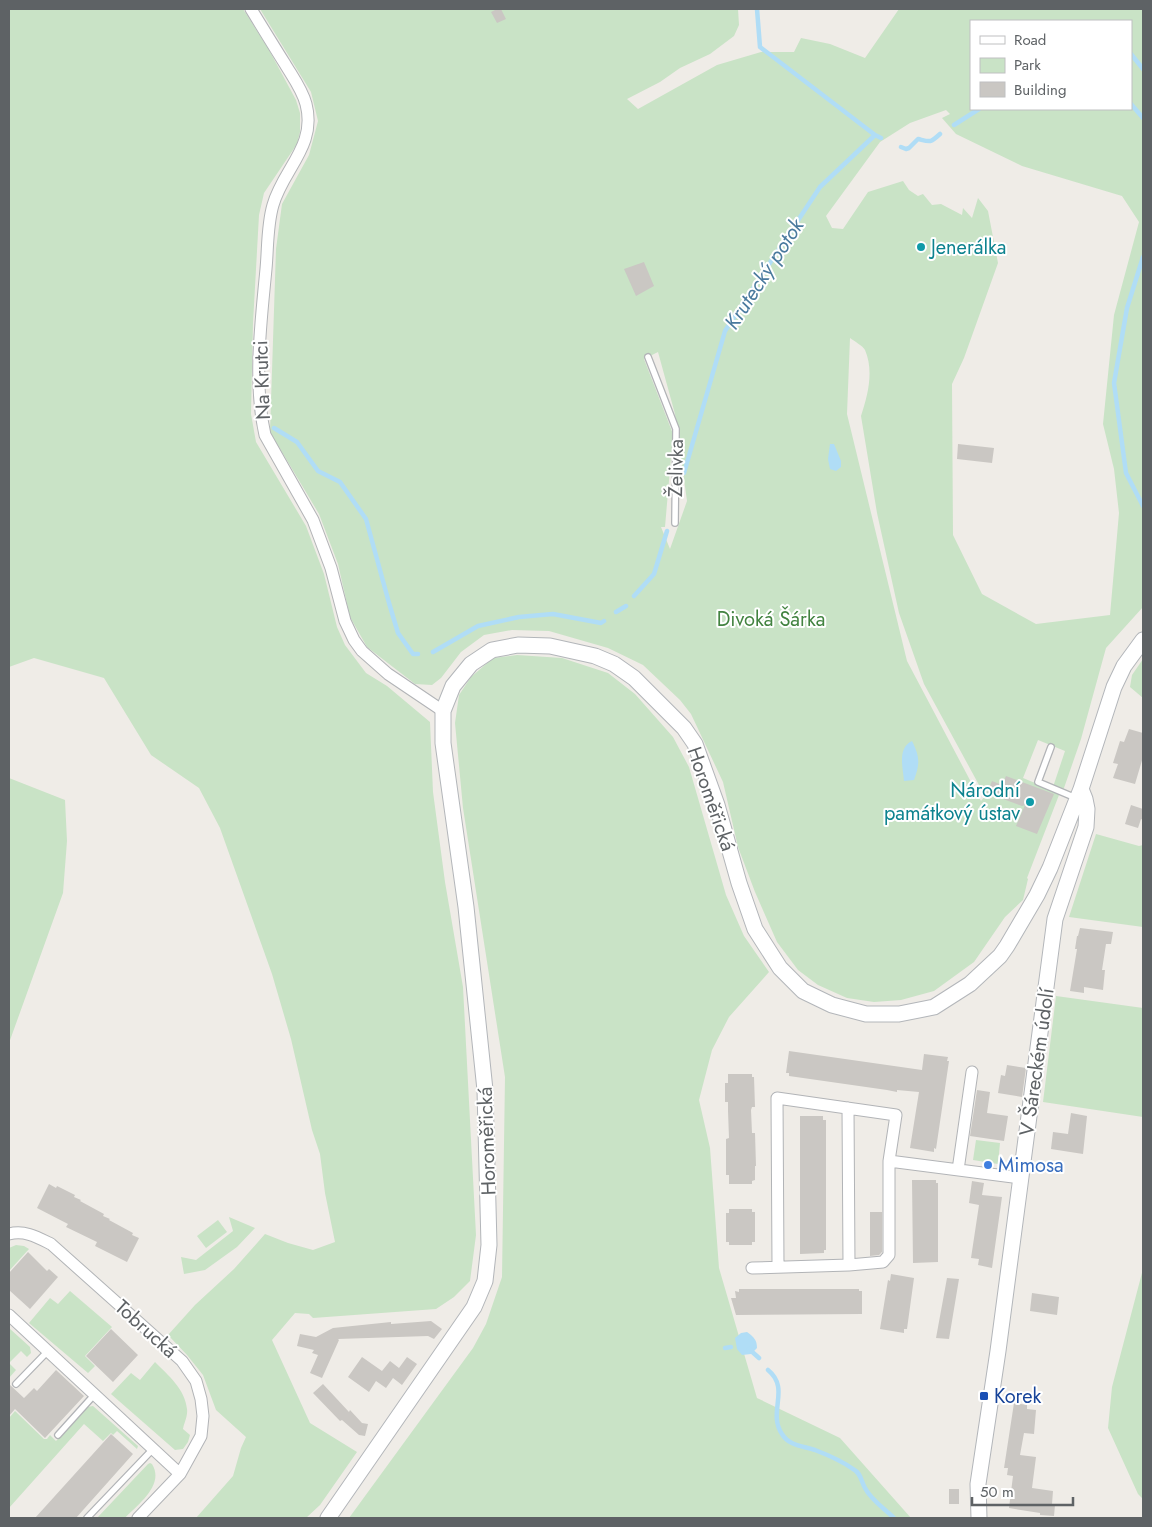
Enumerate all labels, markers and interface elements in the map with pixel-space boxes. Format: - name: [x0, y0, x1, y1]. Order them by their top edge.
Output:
- legend: [970, 20, 1132, 110]
- text: Road: [1014, 29, 1046, 51]
- text: Park: [1014, 54, 1041, 76]
- text: Building: [1014, 79, 1066, 101]
- water label: Krutecký potok: [717, 212, 812, 335]
- place label: Jenerálka: [928, 233, 1006, 262]
- marker: Jenerálka: [915, 241, 927, 253]
- street label: Na Krutci: [246, 340, 278, 420]
- street label: Želivka: [661, 439, 691, 497]
- park label: Divoká Šárka: [717, 605, 825, 634]
- street label: Horoměřická: [680, 743, 742, 855]
- place label: Národní památkový ústav: [884, 776, 1021, 828]
- marker: Národní památkový ústav: [1024, 796, 1036, 808]
- street label: V Šáreckém údolí: [1012, 985, 1062, 1138]
- street label: Horoměřická: [471, 1086, 503, 1196]
- place label: Mimosa: [998, 1151, 1064, 1180]
- marker: Mimosa: [982, 1159, 994, 1171]
- street label: Tobrucká: [108, 1293, 184, 1365]
- place label: Korek: [994, 1382, 1041, 1411]
- marker: Korek: [978, 1390, 990, 1402]
- scale bar: [972, 1474, 1073, 1506]
- text: 50 m: [980, 1481, 1014, 1503]

